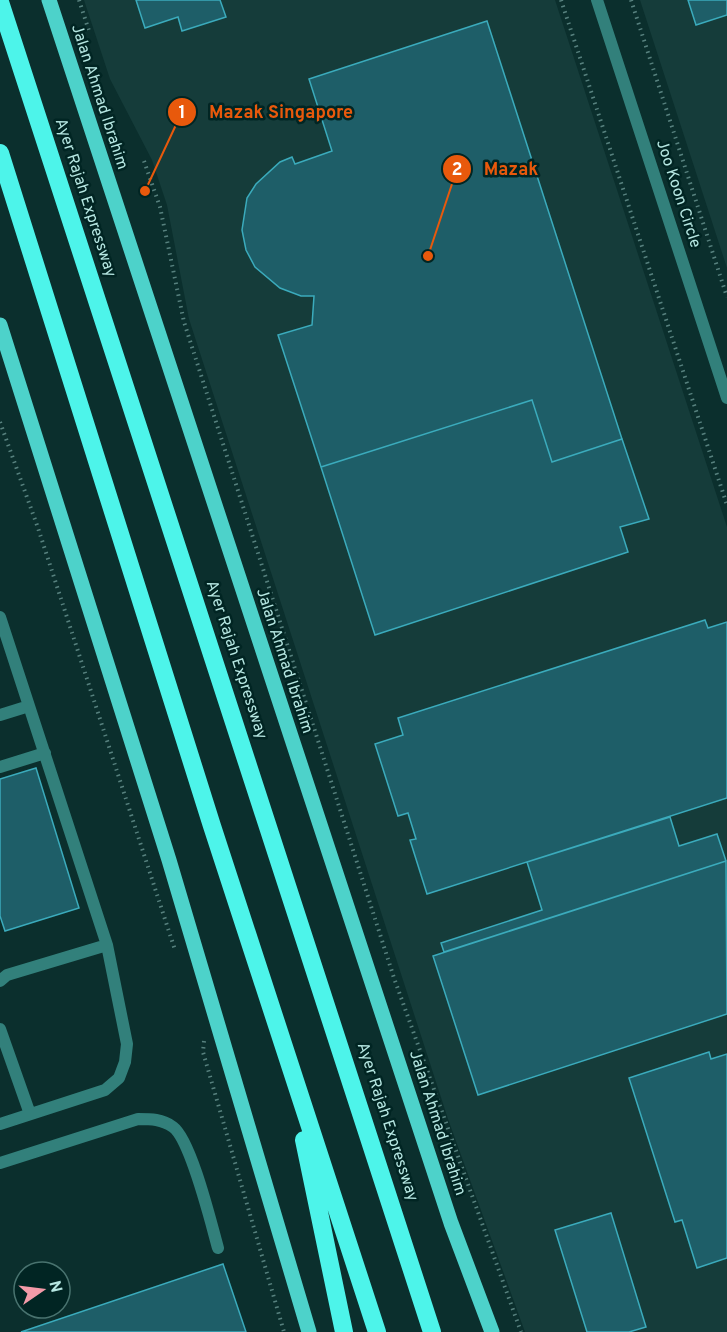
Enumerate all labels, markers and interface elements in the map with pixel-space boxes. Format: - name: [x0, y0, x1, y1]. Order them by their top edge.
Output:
- street label: Jalan Ahmad Ibrahim: [66, 22, 132, 172]
- callout: Mazak Singapore: [167, 94, 365, 130]
- text: 1: [178, 102, 186, 125]
- text: Mazak Singapore: [209, 102, 353, 125]
- street label: Ayer Rajah Expressway: [50, 116, 120, 280]
- street label: Joo Koon Circle: [651, 137, 705, 251]
- callout: Mazak: [442, 151, 550, 187]
- text: 2: [451, 159, 463, 182]
- text: Mazak: [484, 159, 538, 182]
- street label: Ayer Rajah Expressway: [201, 578, 271, 742]
- street label: Jalan Ahmad Ibrahim: [251, 586, 317, 736]
- street label: Ayer Rajah Expressway: [352, 1040, 422, 1204]
- street label: Jalan Ahmad Ibrahim: [404, 1048, 470, 1198]
- north arrow: [12, 1260, 72, 1320]
- text: N: [44, 1279, 66, 1295]

